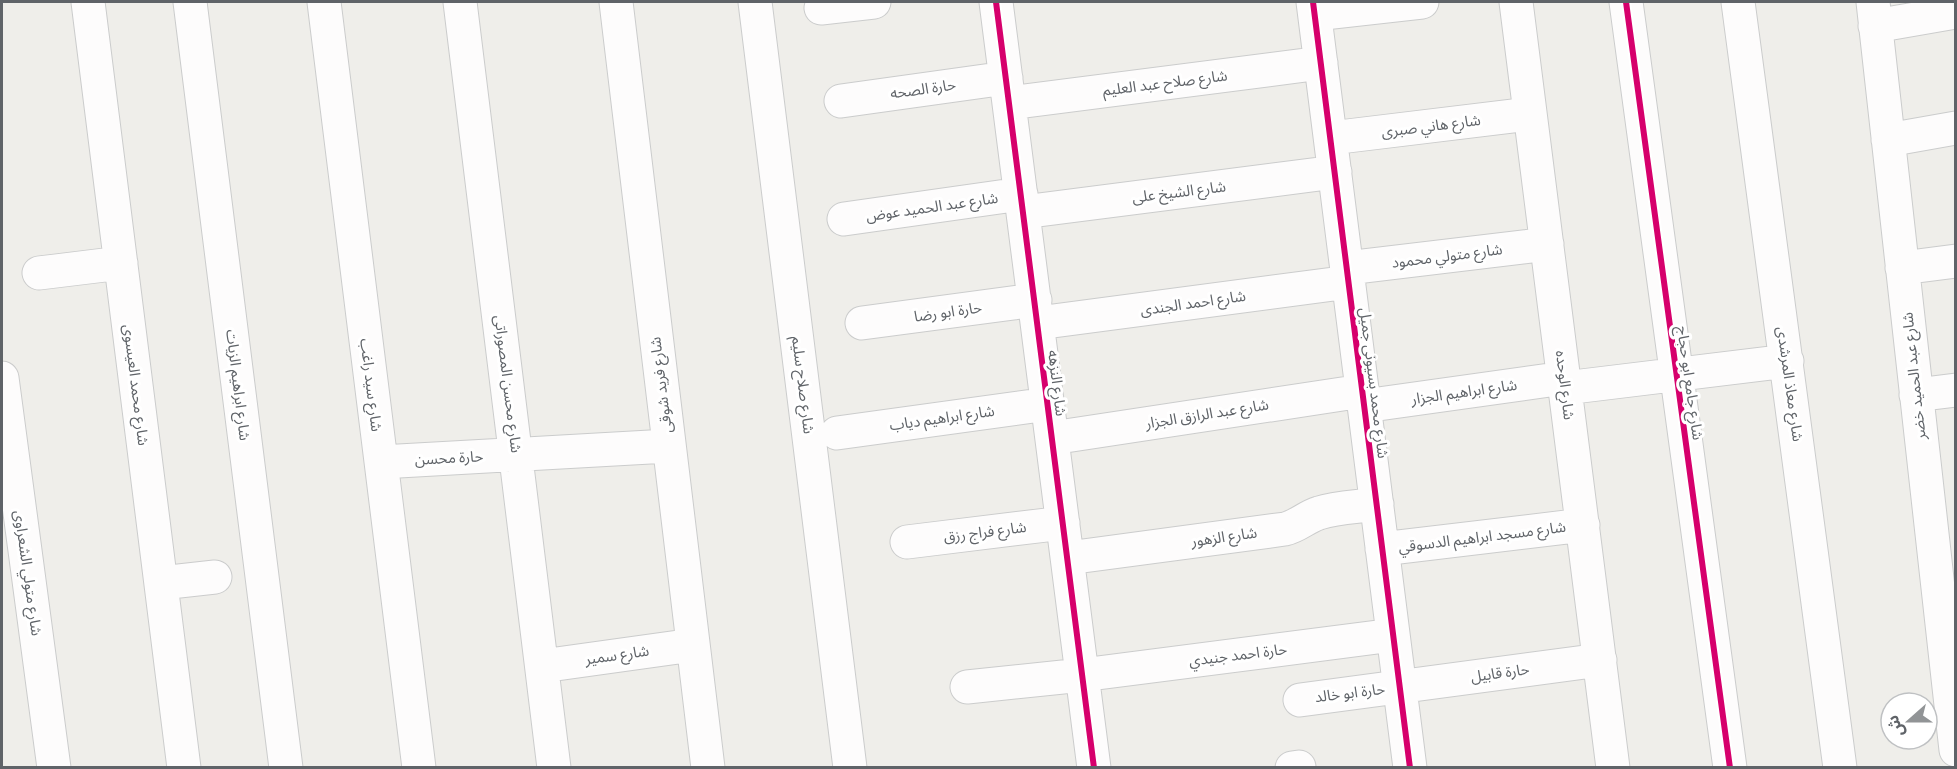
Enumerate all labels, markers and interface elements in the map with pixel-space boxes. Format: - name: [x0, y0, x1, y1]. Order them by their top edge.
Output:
- street label: شارع صلاح عبد العليم: [1101, 63, 1229, 103]
- street label: حارة الصحه: [889, 72, 957, 104]
- street label: شارع هاني صبرى: [1380, 108, 1482, 144]
- street label: شارع الشيخ على: [1131, 174, 1228, 210]
- street label: شارع عبد الحميد عوض: [864, 186, 1000, 228]
- street label: شارع متولي محمود: [1390, 237, 1504, 275]
- street label: شارع احمد الجندى: [1139, 284, 1248, 322]
- street label: حارة ابو رضا: [912, 295, 984, 328]
- street label: شارع محمد بسيونى جميل: [1353, 306, 1395, 460]
- street label: شارع عبد الحميد خضر: [1895, 311, 1933, 442]
- street label: شارع محسن المصوراتى: [488, 314, 528, 455]
- street label: شارع محمد العيسوى: [117, 323, 155, 447]
- street label: شارع جامع ابو حجاج: [1670, 324, 1710, 442]
- street label: شارع معاذ المرشدى: [1770, 325, 1810, 443]
- street label: شارع ابراهيم الزيات: [219, 328, 257, 442]
- street label: شارع فريد شوقى: [643, 335, 679, 435]
- street label: شارع صلاح سليم: [785, 335, 821, 435]
- street label: شارع سيد راغب: [353, 337, 389, 433]
- street label: شارع النزهه: [1041, 349, 1073, 418]
- street label: شارع الوحده: [1549, 349, 1581, 421]
- street label: شارع ابراهيم الجزار: [1408, 373, 1519, 411]
- street label: شارع عبد الرازق الجزار: [1143, 392, 1271, 436]
- street label: شارع ابراهيم دياب: [888, 399, 996, 437]
- street label: حارة محسن: [414, 444, 484, 471]
- street label: شارع متولي الشعراوى: [7, 509, 49, 638]
- street label: شارع فراج رزق: [942, 515, 1028, 549]
- street label: شارع مسجد ابراهيم الدسوقي: [1397, 515, 1567, 559]
- street label: شارع الزهور: [1188, 520, 1259, 554]
- street label: حارة احمد جنيدي: [1188, 637, 1289, 672]
- street label: شارع سمير: [582, 639, 651, 672]
- street label: حارة قابيل: [1469, 657, 1531, 688]
- street label: حارة ابو خالد: [1314, 677, 1387, 708]
- north arrow: [1879, 691, 1939, 751]
- text: ش: [1880, 712, 1910, 741]

